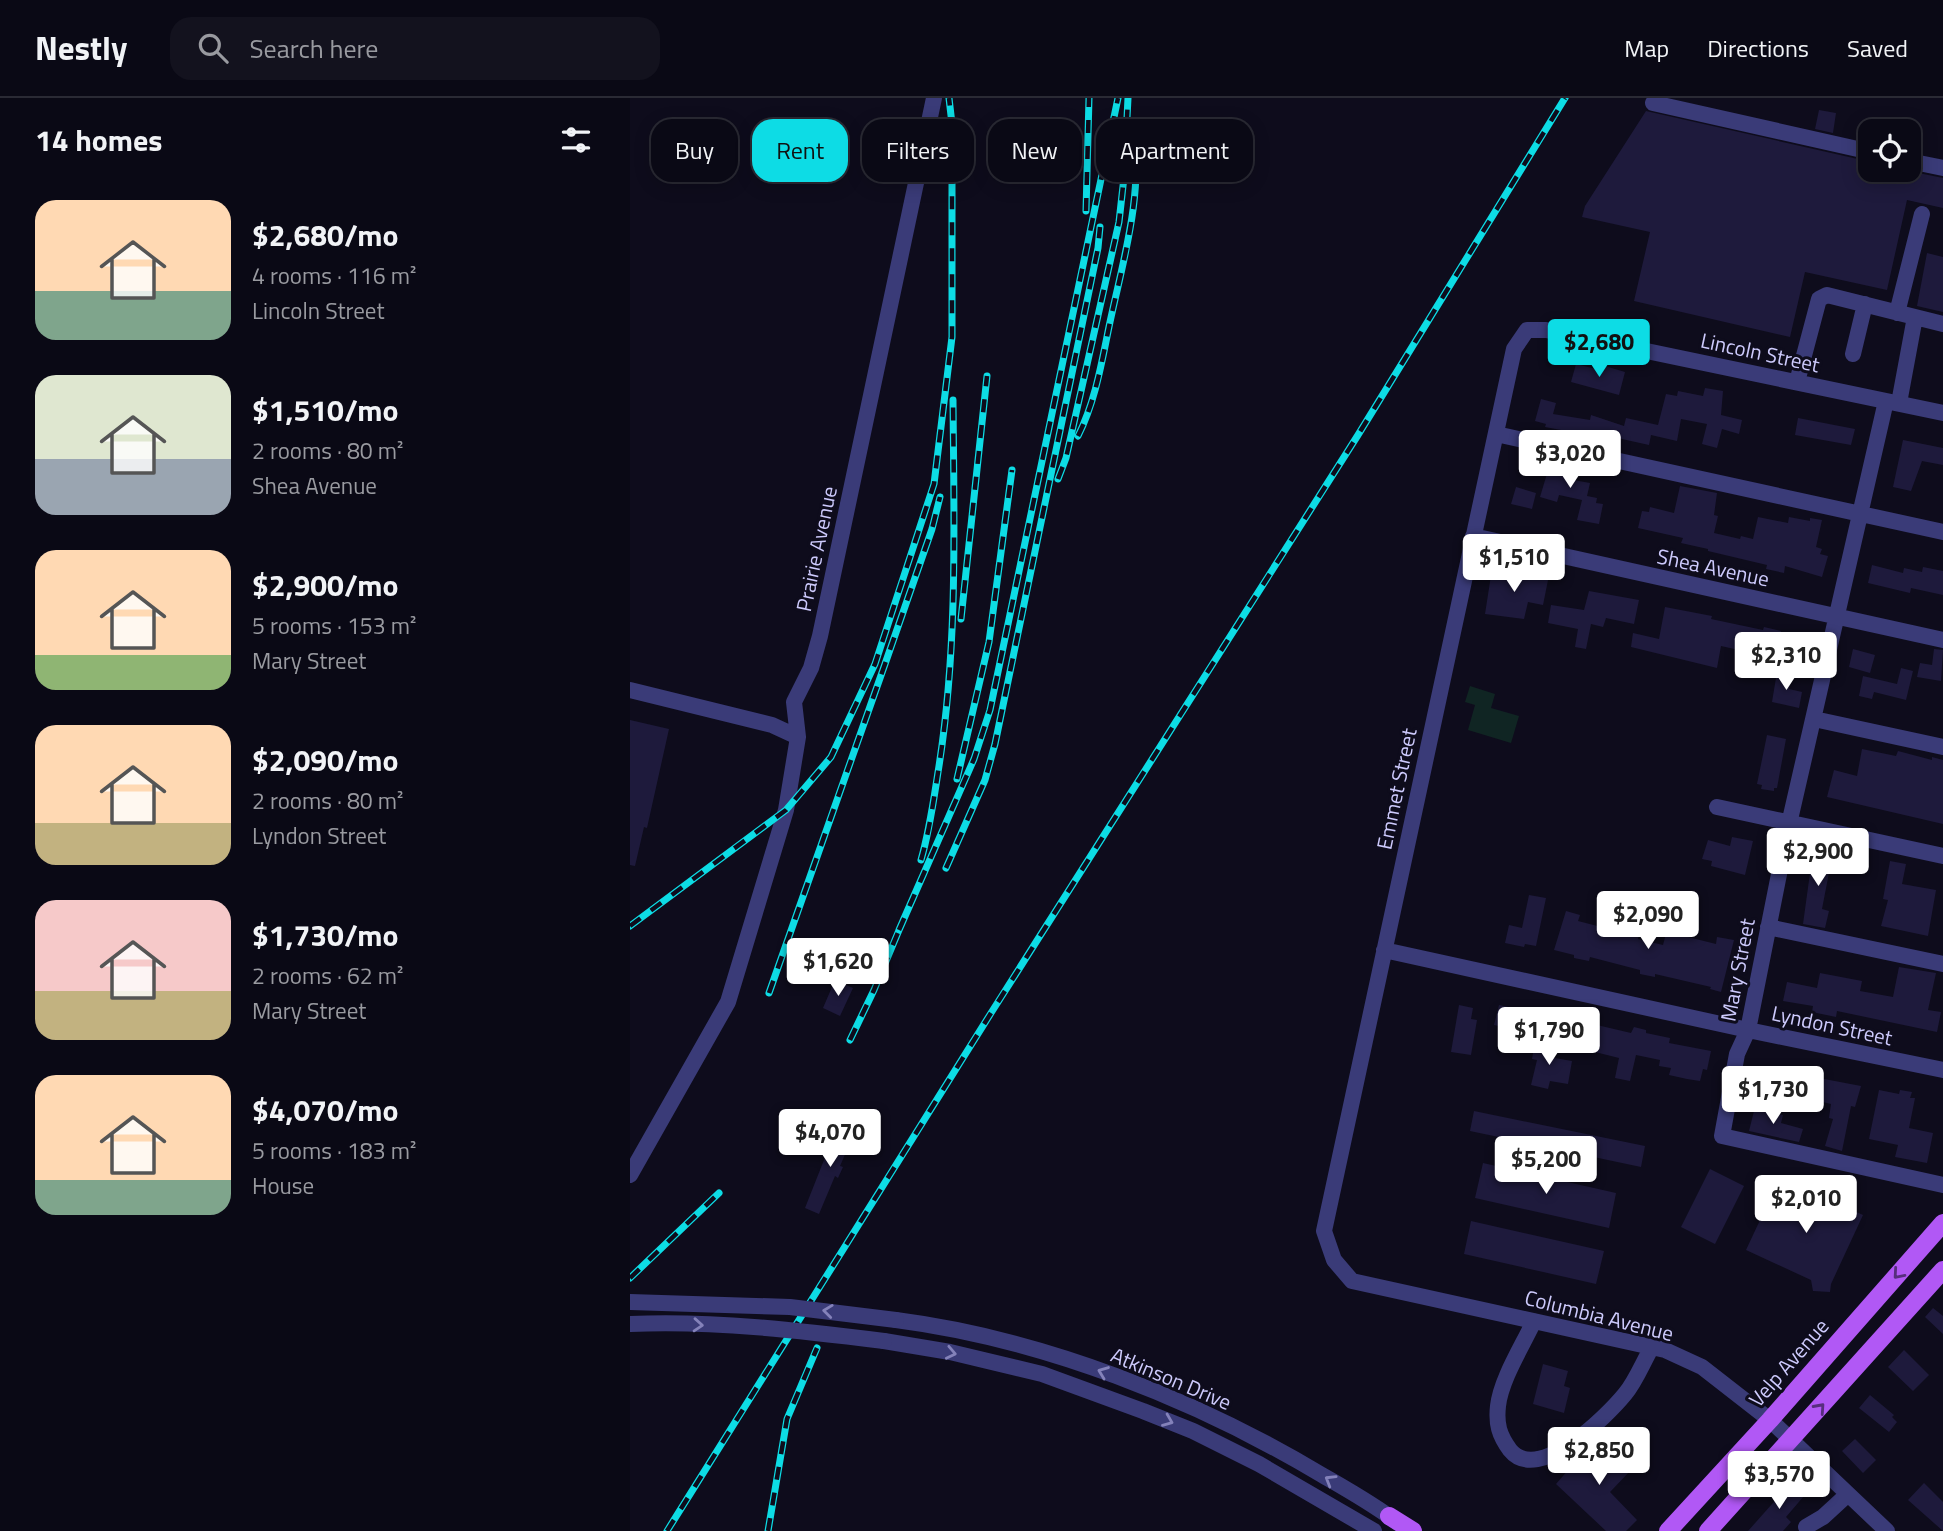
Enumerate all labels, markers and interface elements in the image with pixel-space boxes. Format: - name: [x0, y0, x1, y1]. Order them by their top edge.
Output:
- search box: [170, 17, 660, 80]
- text: Nestly: [35, 23, 128, 73]
- icon: search: [194, 29, 232, 67]
- text: Search here: [250, 29, 378, 68]
- text: Map: [1624, 30, 1669, 66]
- text: Directions: [1707, 30, 1809, 66]
- text: Saved: [1847, 30, 1908, 66]
- text: 14 homes: [35, 117, 162, 163]
- chip: Buy: [651, 119, 738, 182]
- chip: Rent: [752, 119, 848, 182]
- chip: Filters: [862, 119, 974, 182]
- chip: New: [988, 119, 1082, 182]
- chip: Apartment: [1096, 119, 1253, 182]
- map controls: [1858, 119, 1921, 182]
- button: locate: [1858, 119, 1921, 182]
- icon: filters: [557, 121, 595, 159]
- text: $2,680/mo: [252, 212, 398, 258]
- icon: home: [91, 228, 175, 312]
- text: 4 rooms · 116 m²: [252, 258, 416, 293]
- text: Lincoln Street: [252, 293, 384, 328]
- pin: $2,680: [1542, 320, 1656, 379]
- text: $2,680: [1564, 324, 1634, 359]
- street label: Lincoln Street: [1698, 324, 1823, 380]
- text: $1,510/mo: [252, 387, 398, 433]
- icon: home: [91, 403, 175, 487]
- pin: $3,020: [1513, 430, 1627, 490]
- text: 2 rooms · 80 m²: [252, 433, 403, 468]
- text: $3,020: [1535, 435, 1605, 470]
- text: Shea Avenue: [252, 468, 377, 503]
- street label: Prairie Avenue: [787, 483, 845, 615]
- pin: $1,510: [1457, 534, 1571, 594]
- text: $1,510: [1479, 539, 1549, 574]
- street label: Shea Avenue: [1654, 540, 1772, 595]
- text: $2,900/mo: [252, 562, 398, 608]
- icon: home: [91, 578, 175, 662]
- text: 5 rooms · 153 m²: [252, 608, 416, 643]
- pin: $2,310: [1729, 632, 1843, 692]
- text: $2,310: [1751, 637, 1821, 672]
- text: Mary Street: [252, 643, 366, 678]
- street label: Emmet Street: [1368, 725, 1425, 852]
- text: $2,090/mo: [252, 737, 398, 783]
- icon: home: [91, 753, 175, 837]
- text: 2 rooms · 80 m²: [252, 783, 403, 818]
- text: Lyndon Street: [252, 818, 386, 853]
- pin: $2,900: [1761, 828, 1875, 888]
- text: $2,900: [1783, 833, 1853, 868]
- pin: $2,090: [1591, 892, 1705, 951]
- text: $2,090: [1613, 896, 1683, 931]
- text: $1,730/mo: [252, 912, 398, 958]
- street label: Mary Street: [1711, 915, 1763, 1024]
- icon: home: [91, 928, 175, 1012]
- pin: $1,620: [781, 939, 895, 998]
- text: $1,620: [803, 943, 873, 978]
- text: 2 rooms · 62 m²: [252, 958, 403, 993]
- text: Mary Street: [252, 993, 366, 1028]
- street label: Lyndon Street: [1769, 997, 1896, 1054]
- pin: $1,790: [1492, 1007, 1606, 1067]
- text: $1,790: [1514, 1012, 1584, 1047]
- pin: $1,730: [1716, 1066, 1830, 1126]
- text: $1,730: [1738, 1071, 1808, 1106]
- text: $4,070/mo: [252, 1087, 398, 1133]
- icon: home: [91, 1103, 175, 1187]
- pin: $4,070: [773, 1110, 887, 1169]
- text: $4,070: [795, 1114, 865, 1149]
- text: 5 rooms · 183 m²: [252, 1133, 416, 1168]
- pin: $5,200: [1489, 1136, 1603, 1196]
- text: $5,200: [1511, 1141, 1581, 1176]
- text: House: [252, 1168, 314, 1203]
- pin: $2,010: [1749, 1176, 1863, 1235]
- text: $2,010: [1771, 1180, 1841, 1215]
- one-way arrow: [1894, 1266, 1906, 1279]
- street label: Columbia Avenue: [1521, 1281, 1677, 1349]
- one-way arrow: [822, 1303, 834, 1318]
- street label: Velp Avenue: [1741, 1311, 1836, 1414]
- one-way arrow: [693, 1317, 704, 1332]
- street label: Atkinson Drive: [1106, 1338, 1237, 1418]
- one-way arrow: [945, 1345, 957, 1359]
- one-way arrow: [1098, 1367, 1110, 1381]
- one-way arrow: [1812, 1403, 1824, 1416]
- one-way arrow: [1161, 1412, 1173, 1426]
- pin: $2,850: [1542, 1428, 1656, 1487]
- text: $2,850: [1564, 1432, 1634, 1467]
- pin: $3,570: [1722, 1452, 1836, 1511]
- text: $3,570: [1744, 1456, 1814, 1491]
- one-way arrow: [1325, 1475, 1338, 1488]

